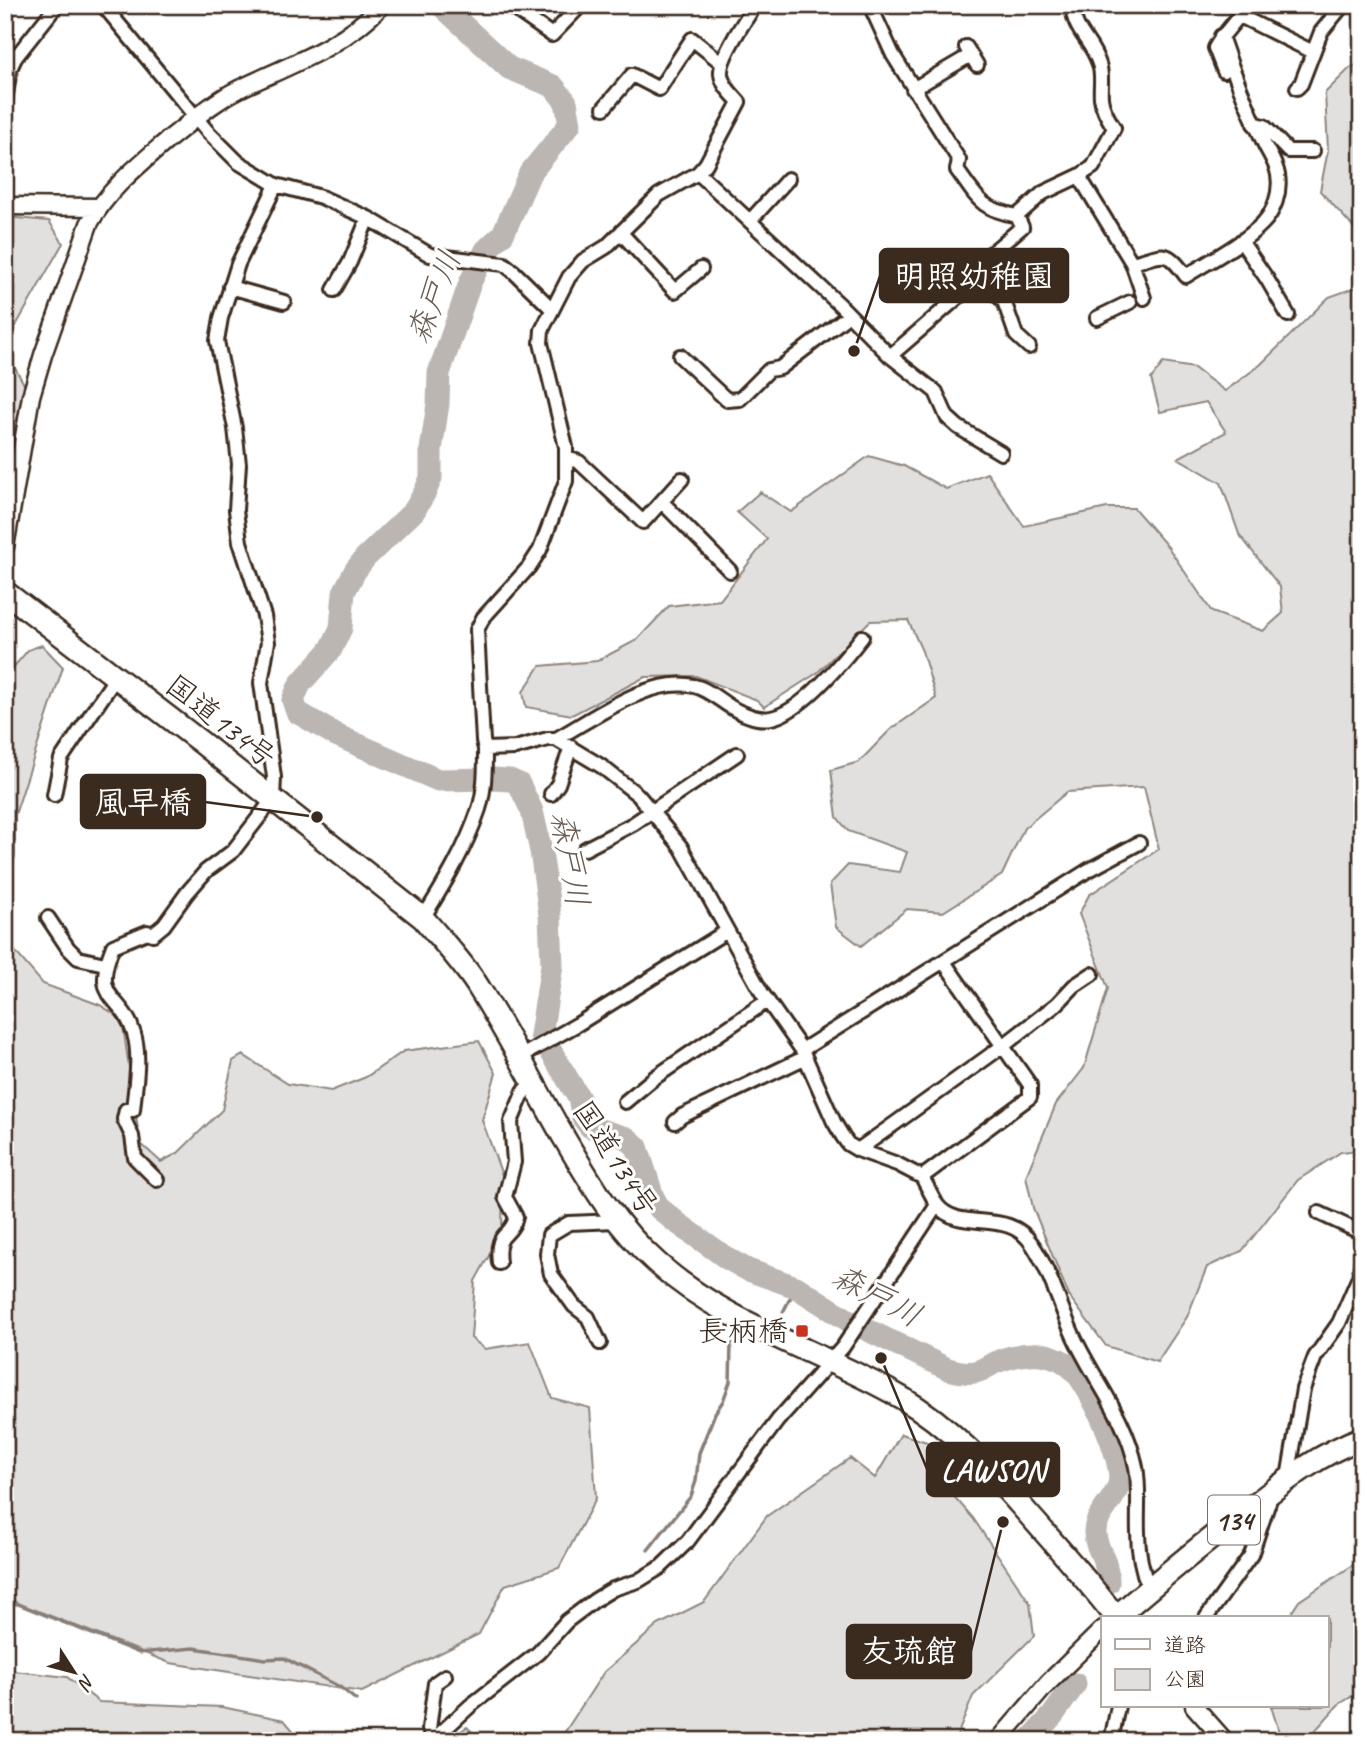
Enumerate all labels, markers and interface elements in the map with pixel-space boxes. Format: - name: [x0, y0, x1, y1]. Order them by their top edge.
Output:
- water label: 森戸川: [398, 245, 470, 349]
- callout: 明照幼稚園: [880, 249, 1068, 302]
- text: 明照幼稚園: [894, 256, 1054, 297]
- street label: 国道134号: [158, 666, 284, 776]
- callout: 風早橋: [81, 775, 205, 828]
- text: 風早橋: [95, 782, 191, 823]
- water label: 森戸川: [541, 808, 599, 910]
- street label: 国道134号: [565, 1093, 667, 1223]
- water label: 森戸川: [825, 1255, 929, 1337]
- place label: 長柄橋: [698, 1312, 788, 1350]
- marker: 長柄橋: [794, 1323, 810, 1339]
- callout: LAWSON: [927, 1443, 1059, 1496]
- text: LAWSON: [941, 1450, 1050, 1491]
- road number: 134: [1208, 1496, 1260, 1544]
- legend: [1101, 1616, 1328, 1708]
- callout: 友琉館: [847, 1625, 971, 1678]
- text: 友琉館: [861, 1631, 957, 1672]
- text: 道路: [1164, 1632, 1206, 1658]
- north arrow: [38, 1638, 108, 1708]
- text: 公園: [1164, 1666, 1206, 1692]
- text: N: [72, 1670, 100, 1696]

